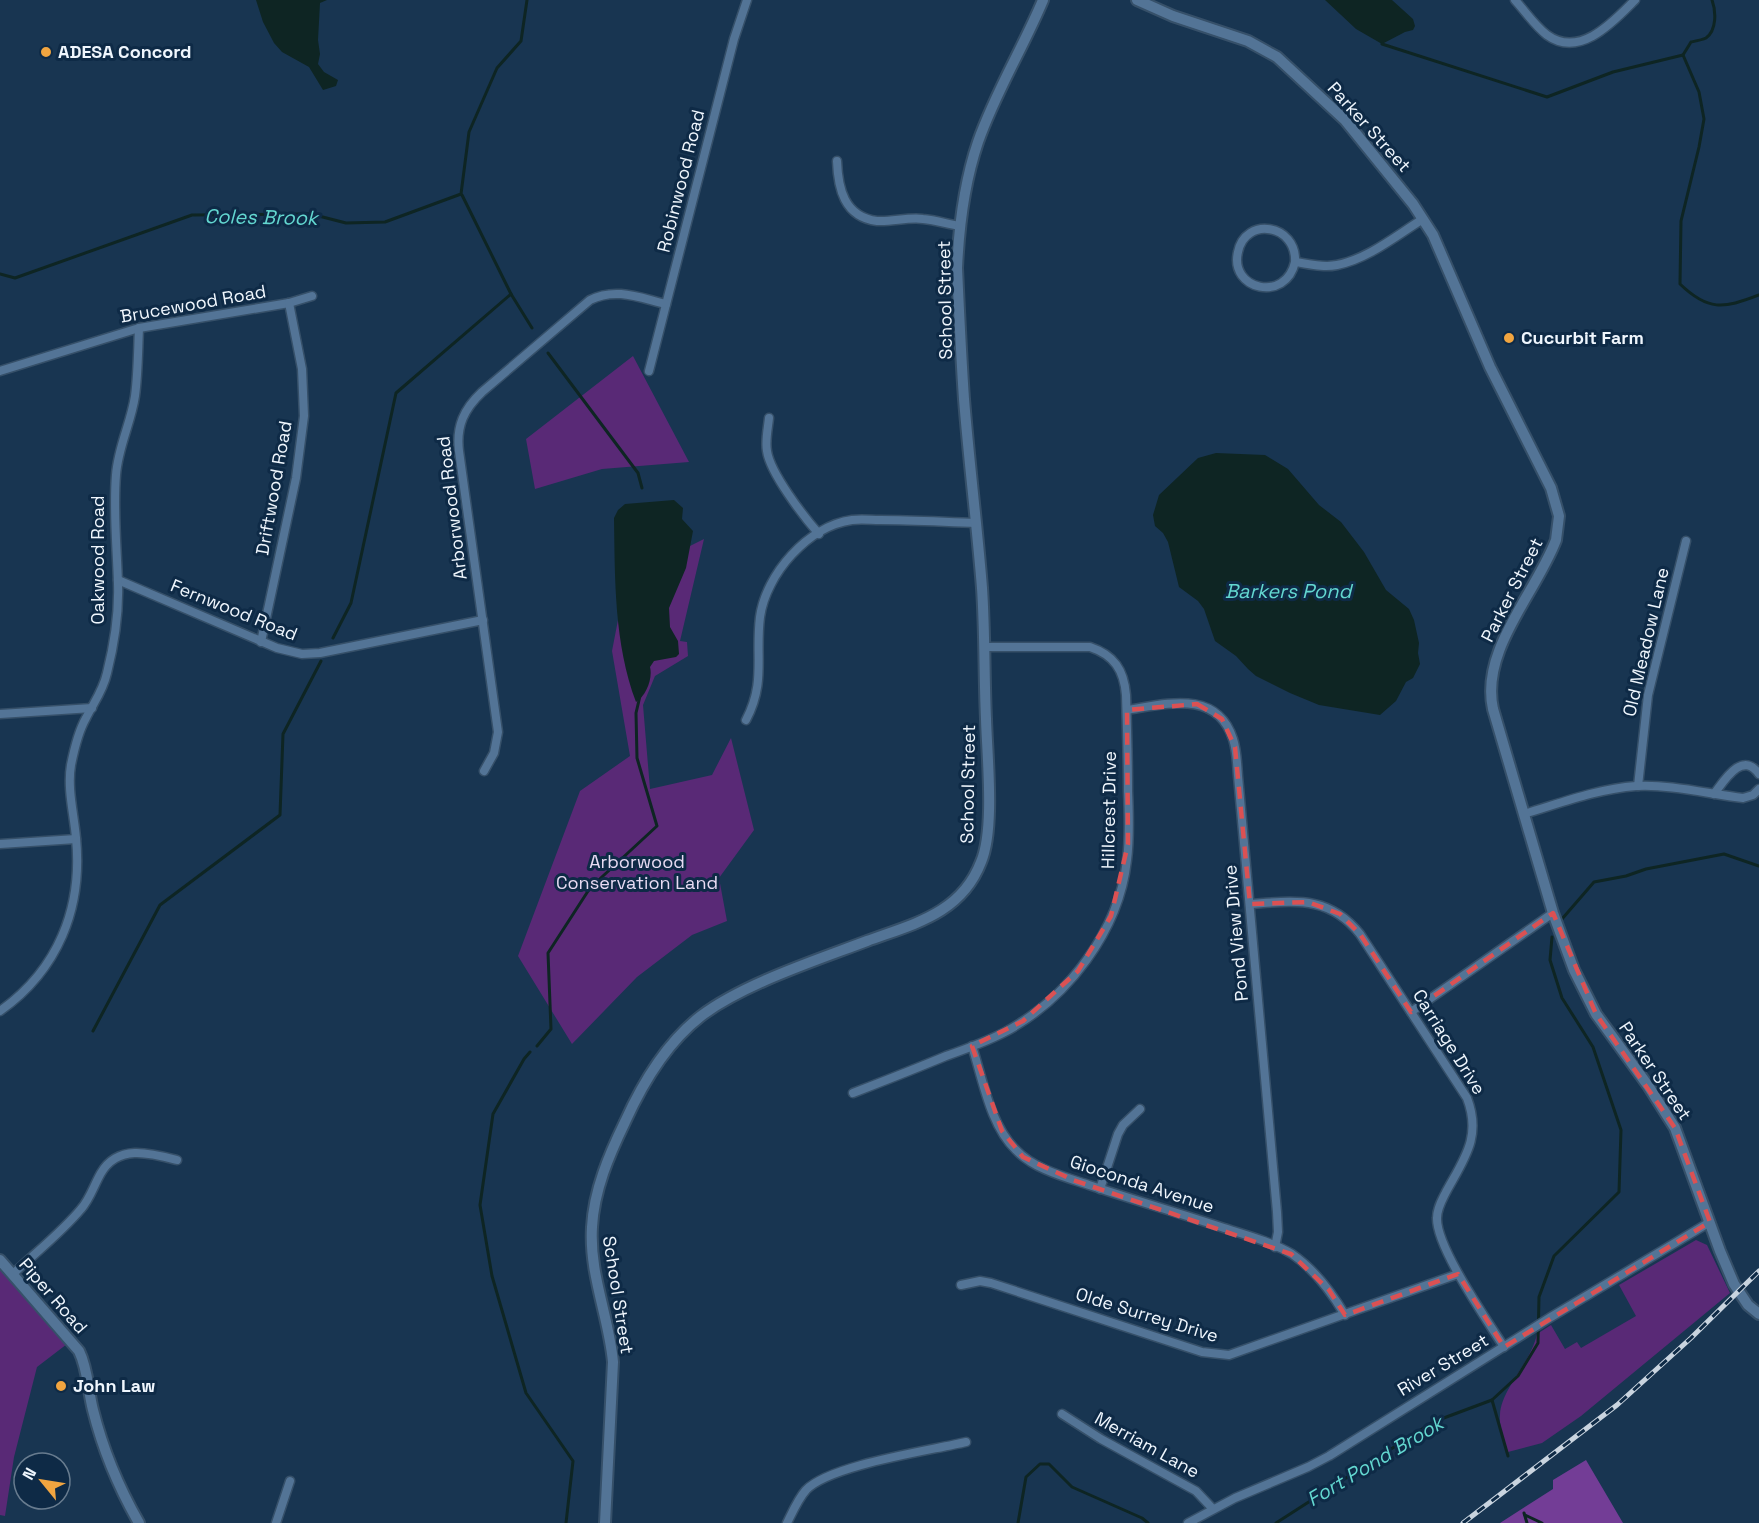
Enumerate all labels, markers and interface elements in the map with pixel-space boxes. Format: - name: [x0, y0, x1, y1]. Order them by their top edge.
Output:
- place label: ADESA Concord: [58, 40, 192, 63]
- marker: ADESA Concord: [39, 45, 53, 59]
- street label: Parker Street: [1323, 77, 1416, 177]
- street label: Robinwood Road: [652, 107, 709, 255]
- water label: Coles Brook: [204, 203, 320, 231]
- street label: School Street: [932, 240, 957, 360]
- street label: Brucewood Road: [118, 279, 268, 328]
- place label: Cucurbit Farm: [1521, 326, 1644, 349]
- marker: Cucurbit Farm: [1502, 331, 1516, 345]
- street label: Driftwood Road: [250, 419, 297, 557]
- street label: Arborwood Road: [431, 435, 472, 581]
- street label: Oakwood Road: [86, 496, 109, 624]
- street label: Parker Street: [1475, 534, 1548, 646]
- street label: Old Meadow Lane: [1617, 565, 1674, 719]
- street label: Fernwood Road: [167, 574, 301, 645]
- water label: Barkers Pond: [1225, 578, 1353, 604]
- street label: School Street: [955, 724, 980, 844]
- street label: Hillcrest Drive: [1096, 751, 1121, 869]
- park label: Arborwood Conservation Land: [556, 850, 718, 894]
- street label: Pond View Drive: [1218, 864, 1253, 1002]
- street label: Carriage Drive: [1408, 985, 1491, 1099]
- street label: Parker Street: [1614, 1017, 1697, 1124]
- street label: Gioconda Avenue: [1067, 1149, 1217, 1218]
- street label: School Street: [598, 1234, 639, 1356]
- street label: Piper Road: [14, 1253, 93, 1338]
- street label: Olde Surrey Drive: [1073, 1282, 1221, 1347]
- street label: River Street: [1393, 1328, 1492, 1401]
- place label: John Law: [73, 1374, 155, 1397]
- marker: John Law: [54, 1379, 68, 1393]
- street label: Merriam Lane: [1091, 1406, 1204, 1483]
- water label: Fort Pond Brook: [1302, 1409, 1450, 1512]
- north arrow: [12, 1451, 72, 1511]
- text: N: [18, 1464, 41, 1484]

